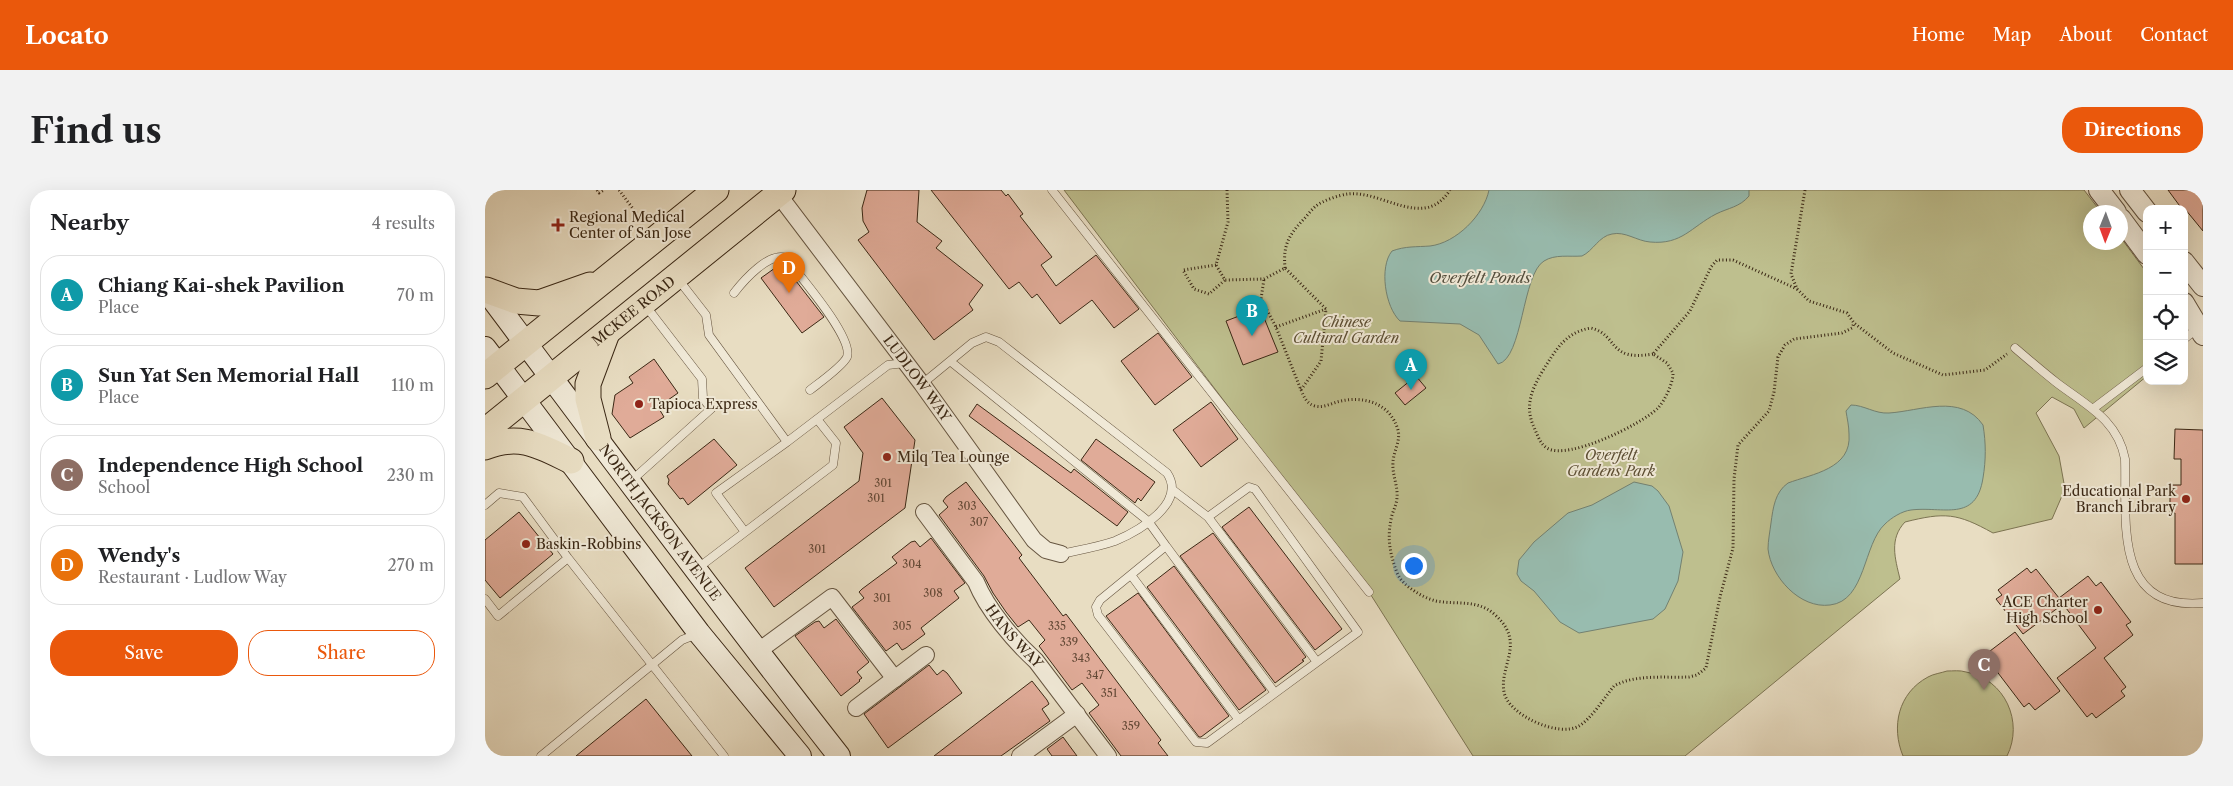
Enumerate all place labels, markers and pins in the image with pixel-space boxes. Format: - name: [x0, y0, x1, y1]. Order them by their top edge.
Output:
- place label: Regional Medical Center of San Jose: [569, 208, 691, 242]
- marker: Regional Medical Center of San Jose: [551, 218, 565, 232]
- pin: D: [773, 252, 805, 293]
- pin: B: [1236, 295, 1268, 336]
- pin: A: [1395, 349, 1427, 390]
- place label: Tapioca Express: [649, 395, 758, 413]
- marker: Tapioca Express: [633, 398, 645, 410]
- place label: Milq Tea Lounge: [897, 448, 1010, 466]
- marker: Milq Tea Lounge: [881, 451, 893, 463]
- place label: Educational Park Branch Library: [2062, 482, 2177, 516]
- marker: Educational Park Branch Library: [2180, 493, 2192, 505]
- place label: Baskin-Robbins: [536, 535, 641, 553]
- marker: Baskin-Robbins: [520, 538, 532, 550]
- place label: ACE Charter High School: [2001, 593, 2088, 627]
- marker: ACE Charter High School: [2092, 604, 2104, 616]
- pin: C: [1968, 649, 2000, 690]

